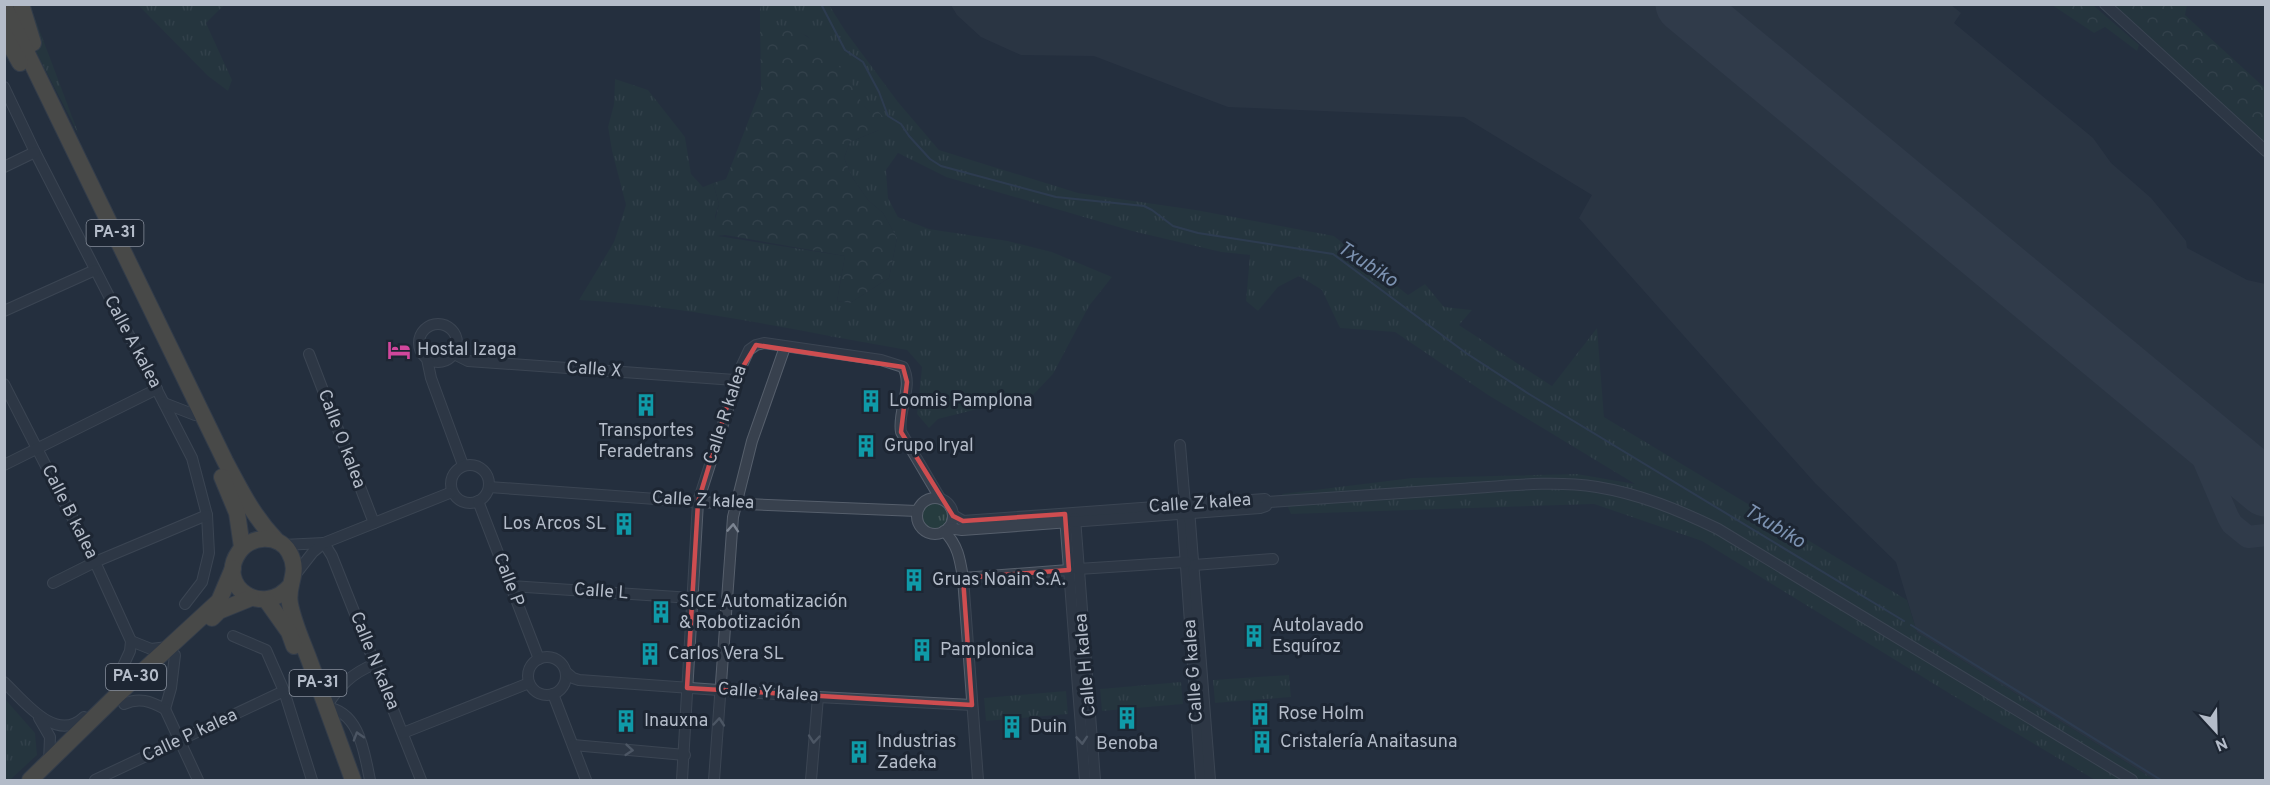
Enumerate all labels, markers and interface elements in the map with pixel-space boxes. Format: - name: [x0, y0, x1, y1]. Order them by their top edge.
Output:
- road number: PA-31: [86, 220, 144, 246]
- water label: Txubiko: [1332, 236, 1403, 294]
- street label: Calle A kalea: [98, 292, 166, 392]
- hotel icon: Hostal Izaga: [386, 337, 412, 363]
- place label: Hostal Izaga: [417, 339, 516, 362]
- street label: Calle X: [566, 357, 623, 383]
- street label: Calle R kalea: [699, 362, 753, 468]
- street label: Calle O kalea: [312, 386, 370, 492]
- building icon: Loomis Pamplona: [858, 388, 884, 414]
- place label: Loomis Pamplona: [889, 390, 1033, 413]
- building icon: Transportes Feradetrans: [633, 392, 659, 418]
- place label: Transportes Feradetrans: [598, 420, 694, 464]
- building icon: Grupo Iryal: [853, 433, 879, 459]
- place label: Grupo Iryal: [884, 435, 974, 458]
- street label: Calle B kalea: [35, 461, 103, 563]
- street label: Calle Z kalea: [651, 487, 755, 515]
- street label: Calle Z kalea: [1148, 489, 1252, 519]
- water label: Txubiko: [1739, 499, 1810, 556]
- building icon: Los Arcos SL: [611, 511, 637, 537]
- place label: Los Arcos SL: [503, 513, 606, 536]
- one-way arrow: [726, 523, 739, 532]
- street label: Calle P: [487, 550, 529, 610]
- building icon: Gruas Noain S.A.: [901, 567, 927, 593]
- place label: Gruas Noain S.A.: [932, 569, 1066, 592]
- street label: Calle L: [573, 579, 629, 605]
- place label: SICE Automatización & Robotización: [679, 591, 848, 635]
- building icon: SICE Automatización & Robotización: [648, 599, 674, 625]
- street label: Calle N kalea: [344, 609, 404, 713]
- street label: Calle H kalea: [1070, 612, 1102, 718]
- place label: Autolavado Esquíroz: [1272, 615, 1364, 659]
- street label: Calle G kalea: [1179, 619, 1209, 723]
- building icon: Autolavado Esquíroz: [1241, 623, 1267, 649]
- building icon: Pamplonica: [909, 637, 935, 663]
- place label: Pamplonica: [940, 639, 1034, 662]
- building icon: Carlos Vera SL: [637, 641, 663, 667]
- place label: Carlos Vera SL: [668, 643, 784, 666]
- road number: PA-30: [106, 664, 166, 690]
- road number: PA-31: [290, 670, 346, 696]
- street label: Calle Y kalea: [717, 678, 819, 708]
- building icon: Rose Holm: [1247, 701, 1273, 727]
- north arrow: [2186, 701, 2246, 761]
- place label: Rose Holm: [1278, 703, 1364, 726]
- street label: Calle P kalea: [139, 704, 241, 768]
- building icon: Benoba: [1114, 705, 1140, 731]
- building icon: Inauxna: [613, 708, 639, 734]
- place label: Inauxna: [644, 710, 708, 733]
- building icon: Duin: [999, 714, 1025, 740]
- place label: Duin: [1030, 716, 1067, 739]
- one-way arrow: [713, 718, 726, 727]
- building icon: Cristalería Anaitasuna: [1249, 729, 1275, 755]
- one-way arrow: [353, 731, 365, 742]
- place label: Industrias Zadeka: [877, 731, 956, 775]
- place label: Cristalería Anaitasuna: [1280, 731, 1457, 754]
- text: N: [2212, 732, 2230, 754]
- place label: Benoba: [1096, 733, 1158, 756]
- one-way arrow: [808, 734, 821, 743]
- one-way arrow: [1075, 735, 1088, 745]
- building icon: Industrias Zadeka: [846, 739, 872, 765]
- one-way arrow: [624, 743, 633, 756]

